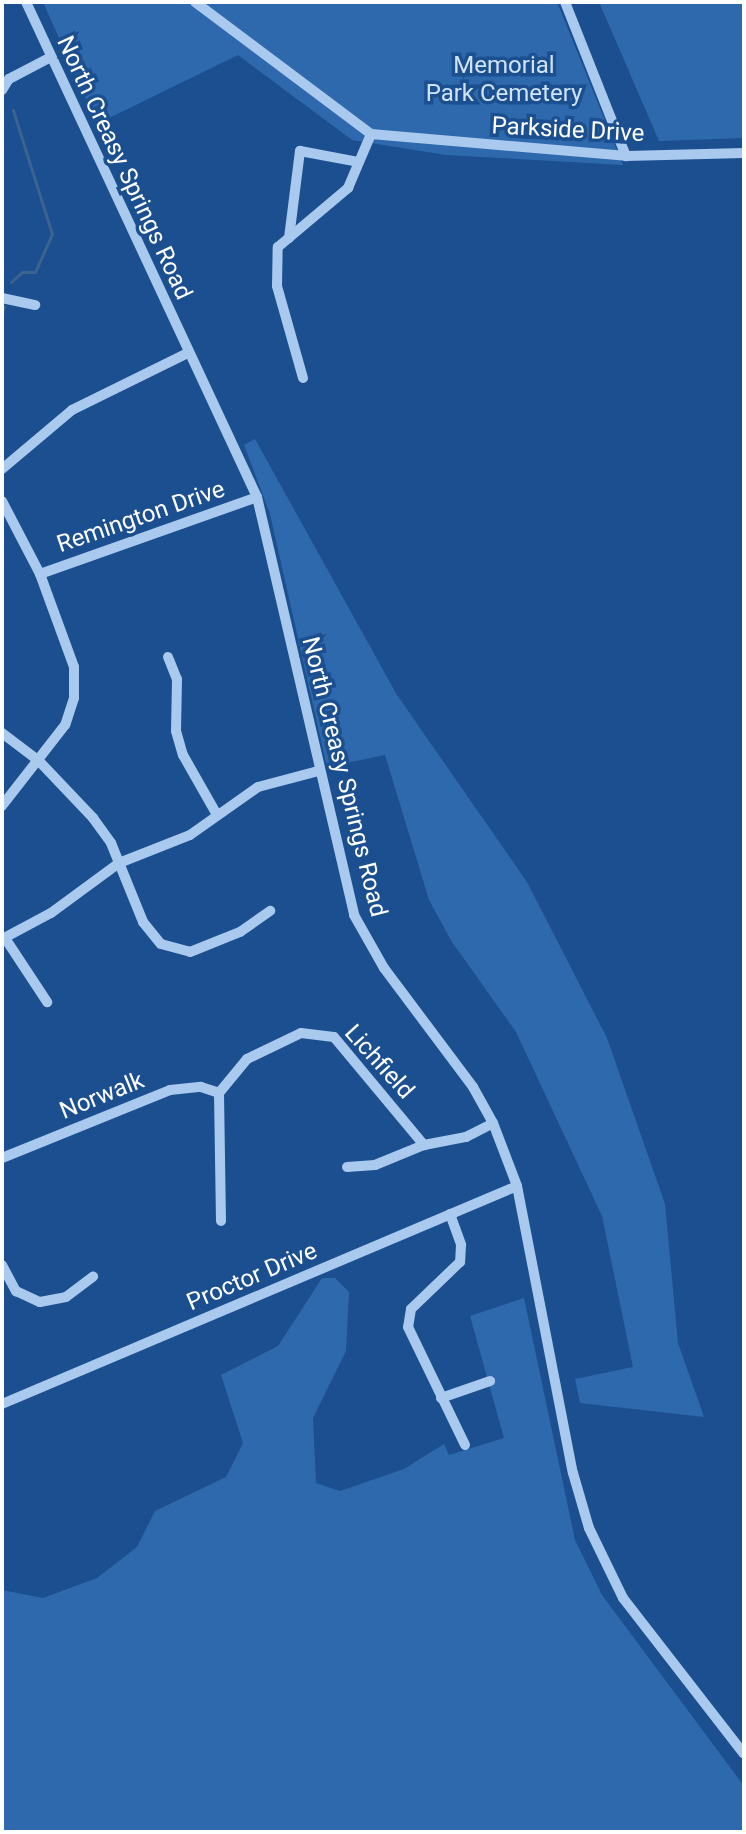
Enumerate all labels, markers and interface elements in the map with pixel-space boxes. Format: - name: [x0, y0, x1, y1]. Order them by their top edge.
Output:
- street label: North Creasy Springs Road: [50, 32, 198, 304]
- park label: Memorial Park Cemetery: [426, 52, 582, 108]
- street label: Parkside Drive: [491, 112, 645, 148]
- street label: Remington Drive: [53, 475, 229, 559]
- street label: North Creasy Springs Road: [295, 634, 393, 920]
- street label: Lichfield: [338, 1019, 420, 1105]
- street label: Norwalk: [56, 1066, 148, 1126]
- street label: Proctor Drive: [183, 1237, 321, 1317]

